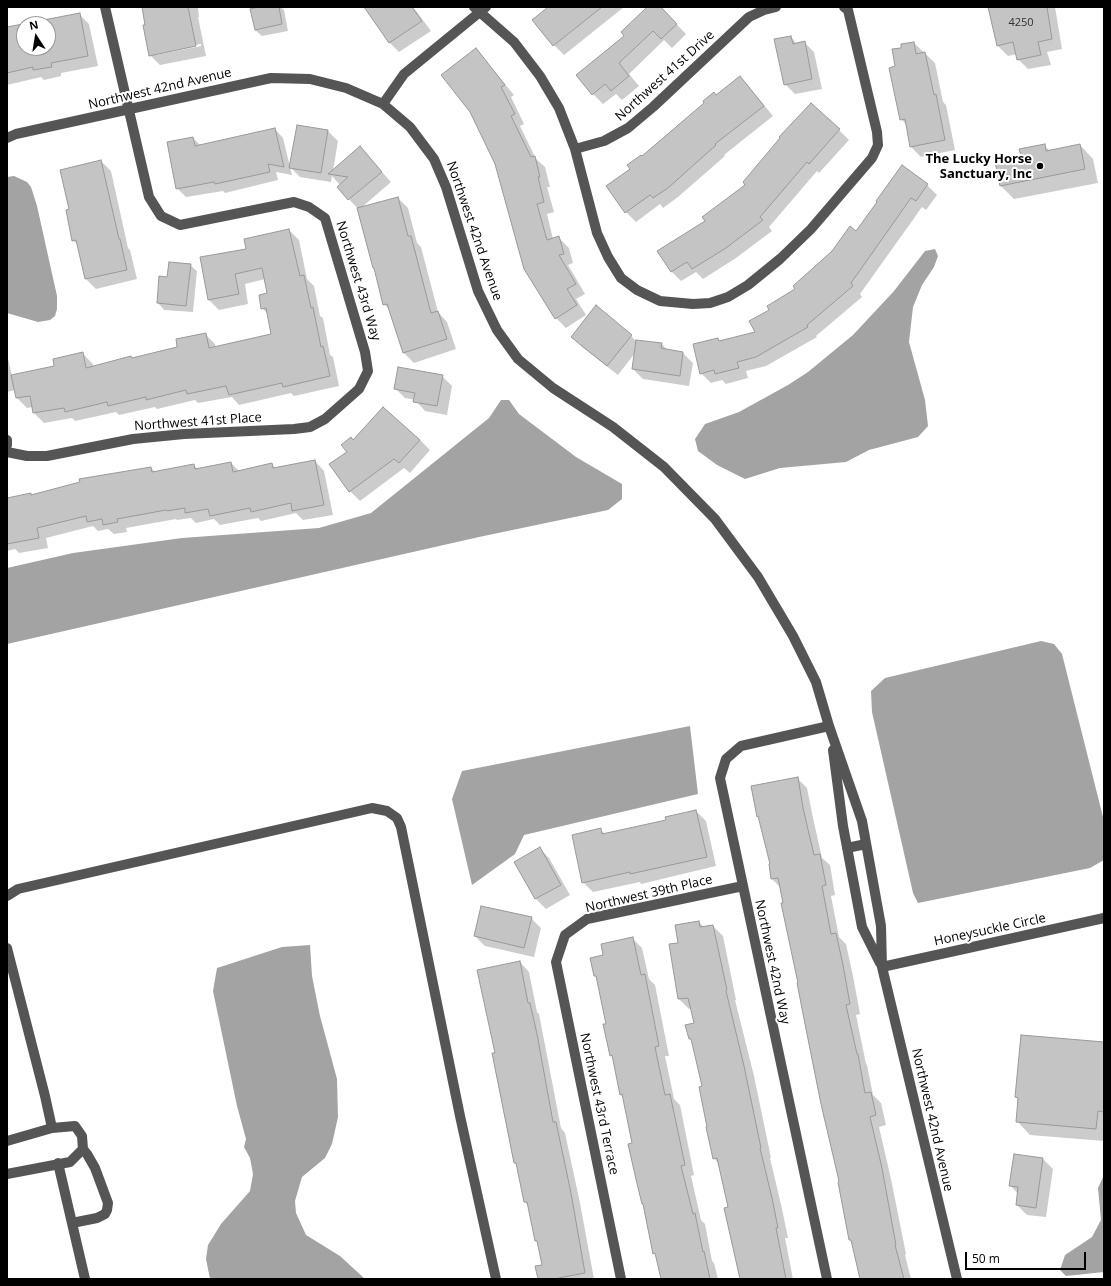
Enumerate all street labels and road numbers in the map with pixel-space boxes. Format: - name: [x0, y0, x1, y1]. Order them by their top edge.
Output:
- street label: Northwest 41st Drive: [612, 27, 718, 125]
- street label: Northwest 42nd Avenue: [87, 65, 233, 113]
- street label: Northwest 42nd Avenue: [443, 159, 505, 303]
- street label: Northwest 43rd Way: [332, 219, 384, 343]
- street label: Northwest 41st Place: [134, 410, 262, 434]
- street label: Northwest 39th Place: [584, 872, 714, 916]
- street label: Northwest 42nd Way: [751, 898, 793, 1026]
- street label: Honeysuckle Circle: [933, 911, 1047, 949]
- street label: Northwest 43rd Terrace: [576, 1032, 622, 1176]
- street label: Northwest 42nd Avenue: [908, 1047, 956, 1193]

